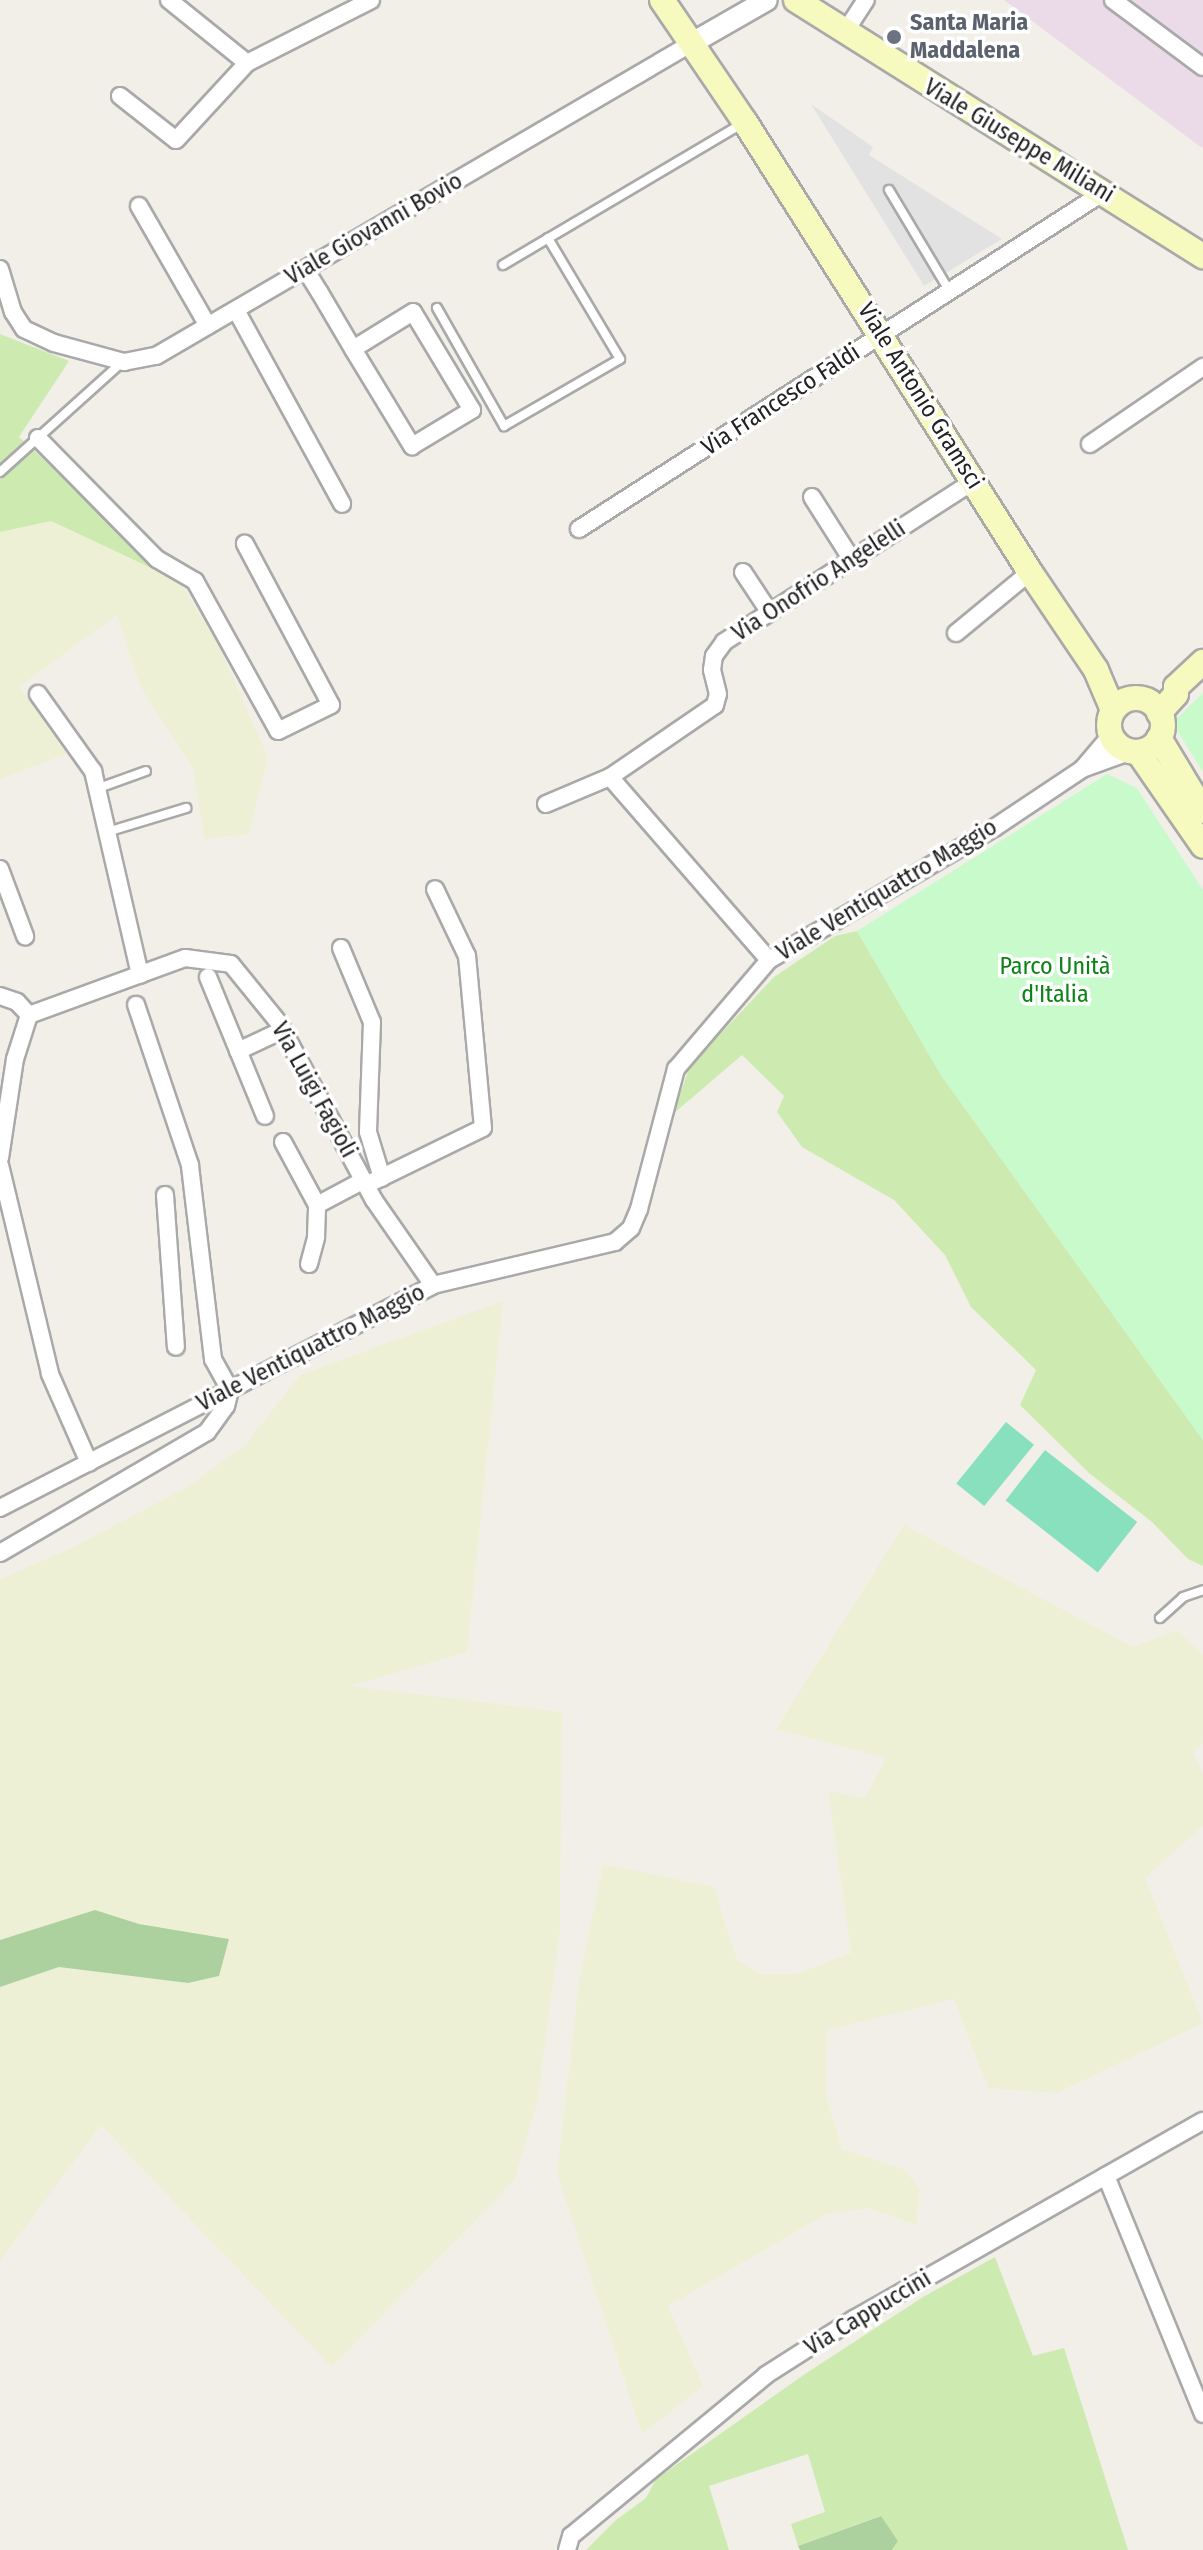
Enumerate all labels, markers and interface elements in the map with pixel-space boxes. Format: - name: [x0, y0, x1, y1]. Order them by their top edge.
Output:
- place label: Santa Maria Maddalena: [910, 9, 1028, 65]
- marker: Santa Maria Maddalena: [885, 28, 903, 46]
- street label: Viale Giuseppe Miliani: [919, 73, 1119, 209]
- street label: Viale Giovanni Bovio: [280, 167, 468, 291]
- street label: Viale Antonio Gramsci: [851, 298, 989, 494]
- street label: Via Francesco Faldi: [696, 338, 866, 462]
- street label: Via Onofrio Angelelli: [727, 514, 911, 648]
- street label: Viale Ventiquattro Maggio: [772, 813, 1002, 967]
- park label: Parco Unità d'Italia: [999, 953, 1111, 1009]
- street label: Via Luigi Fagioli: [265, 1017, 363, 1163]
- street label: Viale Ventiquattro Maggio: [192, 1278, 430, 1418]
- street label: Via Cappuccini: [800, 2264, 936, 2362]

